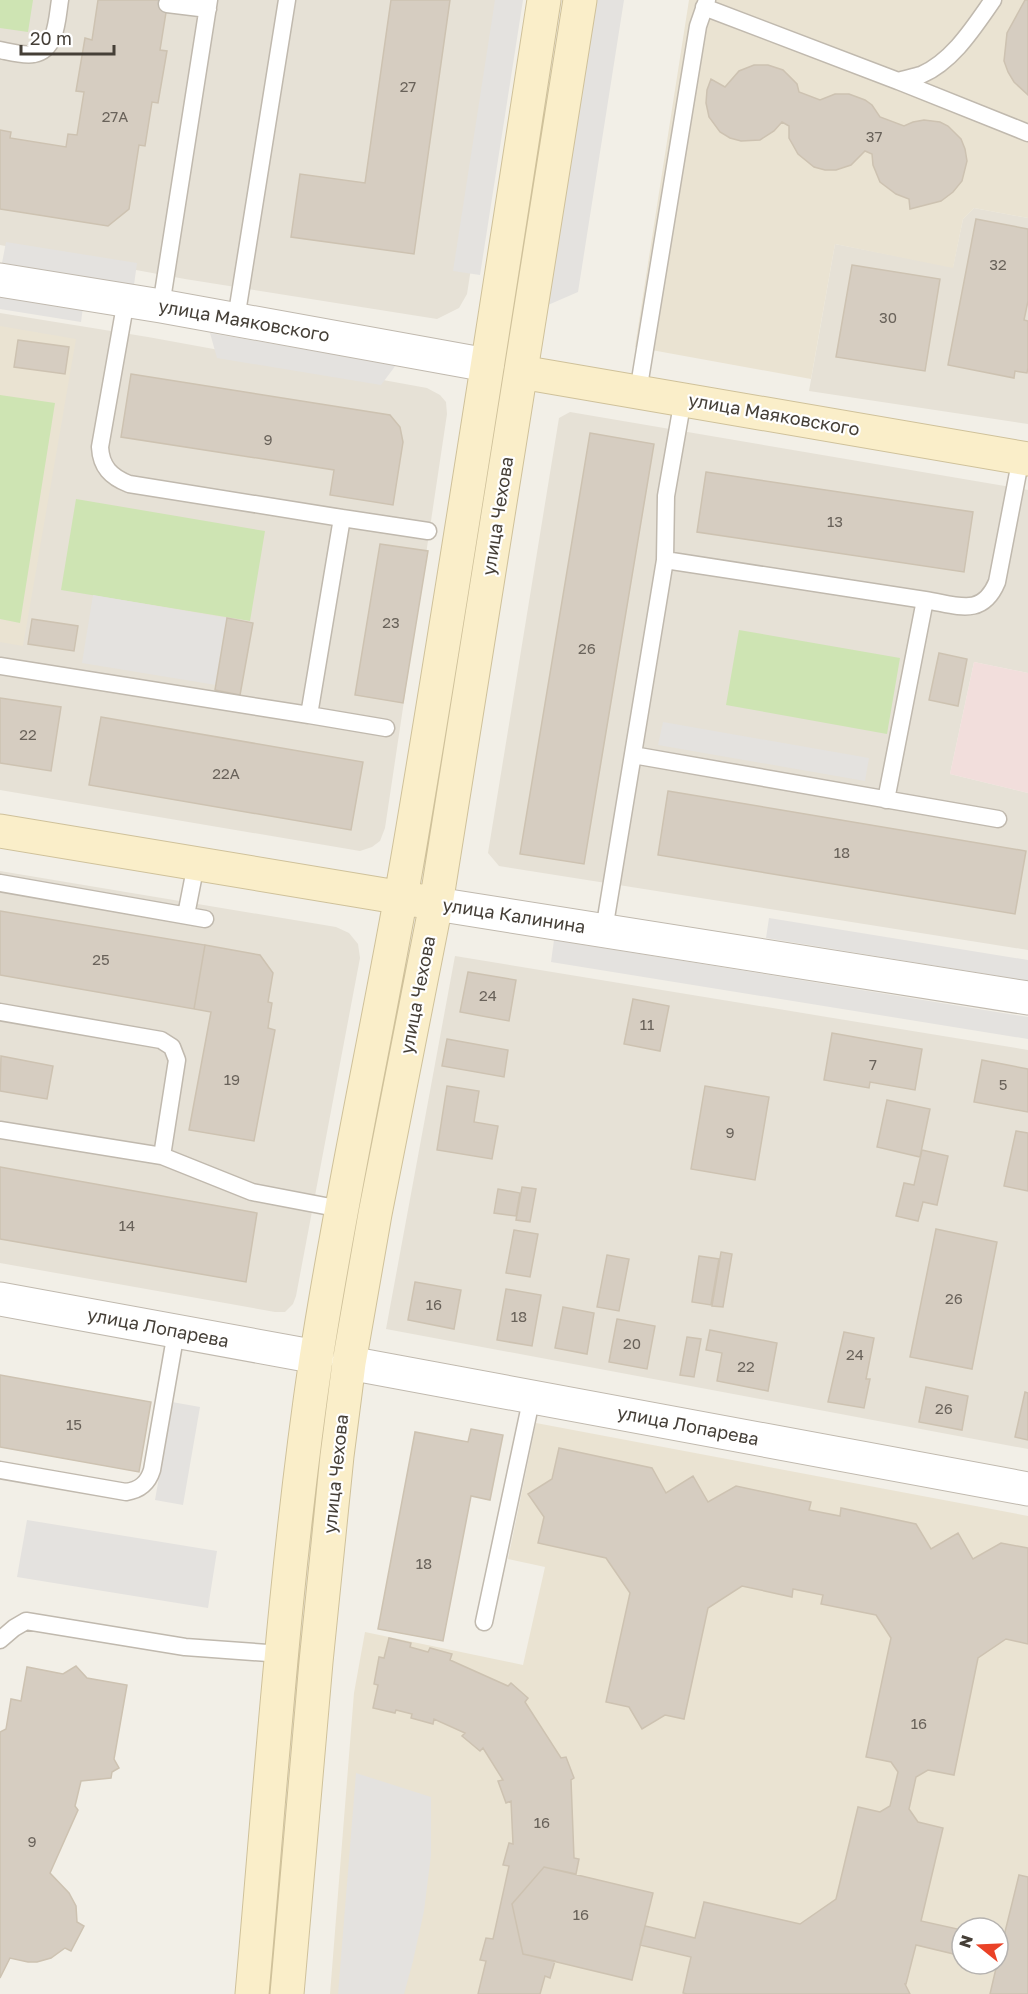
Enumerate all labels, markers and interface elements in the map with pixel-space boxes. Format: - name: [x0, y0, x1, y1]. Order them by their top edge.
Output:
- scale bar: [21, 18, 114, 56]
- text: 20 m: [30, 27, 72, 49]
- house number: 27: [400, 77, 416, 95]
- house number: 27А: [102, 107, 128, 125]
- house number: 37: [866, 127, 882, 145]
- house number: 32: [989, 255, 1007, 273]
- street label: улица Маяковского: [157, 294, 332, 346]
- house number: 30: [879, 308, 897, 326]
- street label: улица Маяковского: [687, 388, 862, 440]
- house number: 9: [263, 430, 273, 448]
- street label: улица Чехова: [477, 455, 517, 577]
- house number: 13: [827, 512, 843, 530]
- house number: 23: [382, 613, 400, 631]
- house number: 26: [578, 639, 596, 657]
- house number: 22: [19, 725, 37, 743]
- house number: 22А: [212, 764, 240, 782]
- house number: 18: [834, 843, 850, 861]
- street label: улица Калинина: [441, 893, 587, 937]
- street label: улица Чехова: [395, 934, 439, 1056]
- house number: 25: [92, 950, 110, 968]
- house number: 24: [479, 986, 497, 1004]
- house number: 11: [640, 1015, 654, 1033]
- house number: 7: [869, 1055, 877, 1073]
- house number: 19: [224, 1070, 240, 1088]
- house number: 5: [999, 1075, 1007, 1093]
- house number: 9: [725, 1123, 735, 1141]
- house number: 14: [119, 1216, 135, 1234]
- house number: 26: [945, 1289, 963, 1307]
- house number: 16: [426, 1295, 442, 1313]
- street label: улица Лопарева: [86, 1303, 231, 1352]
- house number: 18: [511, 1307, 527, 1325]
- house number: 20: [623, 1334, 641, 1352]
- house number: 24: [846, 1345, 864, 1363]
- house number: 22: [737, 1357, 755, 1375]
- house number: 26: [935, 1399, 953, 1417]
- street label: улица Лопарева: [616, 1401, 761, 1450]
- street label: улица Чехова: [318, 1413, 352, 1535]
- house number: 15: [66, 1415, 82, 1433]
- house number: 18: [416, 1554, 432, 1572]
- house number: 16: [911, 1714, 927, 1732]
- house number: 16: [534, 1813, 550, 1831]
- house number: 9: [27, 1832, 37, 1850]
- house number: 16: [573, 1905, 589, 1923]
- north arrow: [950, 1916, 1010, 1976]
- text: N: [954, 1932, 977, 1950]

